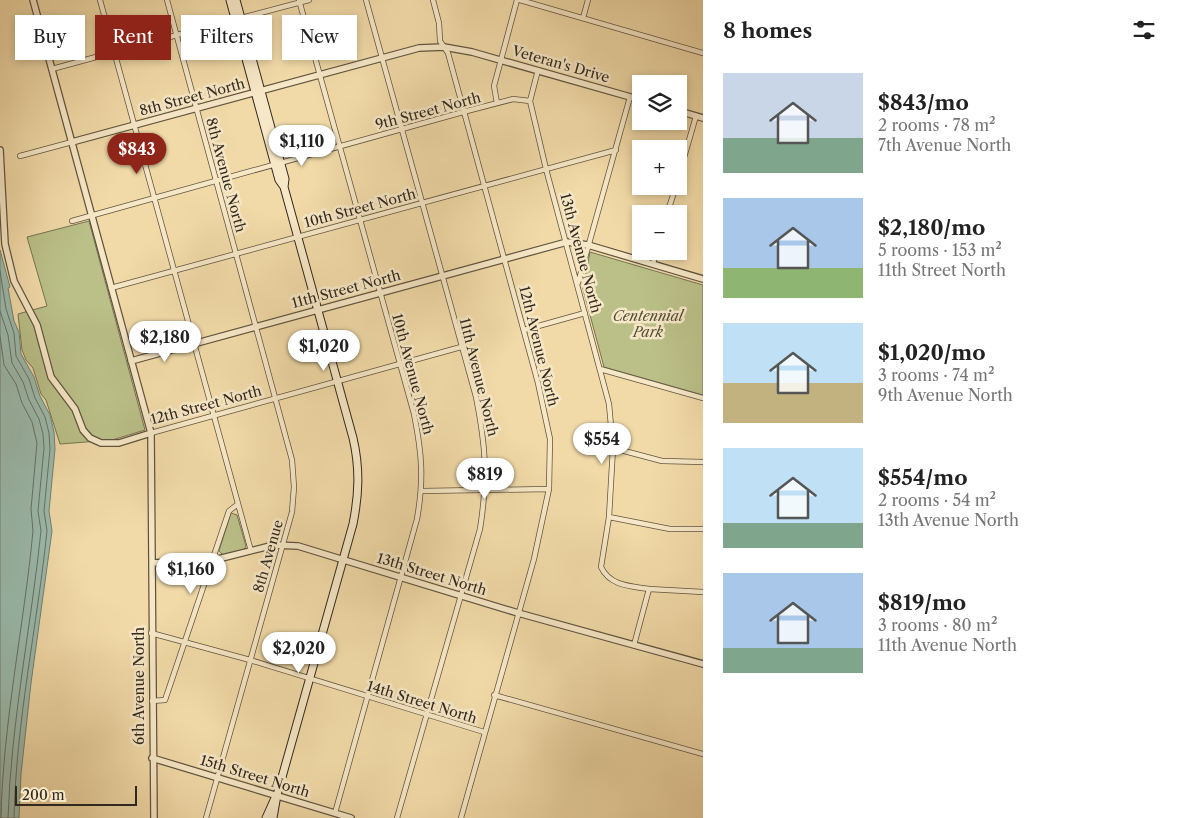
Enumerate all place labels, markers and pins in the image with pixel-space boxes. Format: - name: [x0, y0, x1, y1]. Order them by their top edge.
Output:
- pin: $1,110: [261, 124, 343, 167]
- pin: $843: [107, 132, 167, 175]
- pin: $2,180: [124, 320, 206, 363]
- pin: $1,020: [283, 330, 365, 372]
- pin: $554: [572, 422, 632, 465]
- pin: $819: [455, 458, 515, 500]
- pin: $1,160: [150, 552, 232, 595]
- pin: $2,020: [258, 632, 340, 674]

